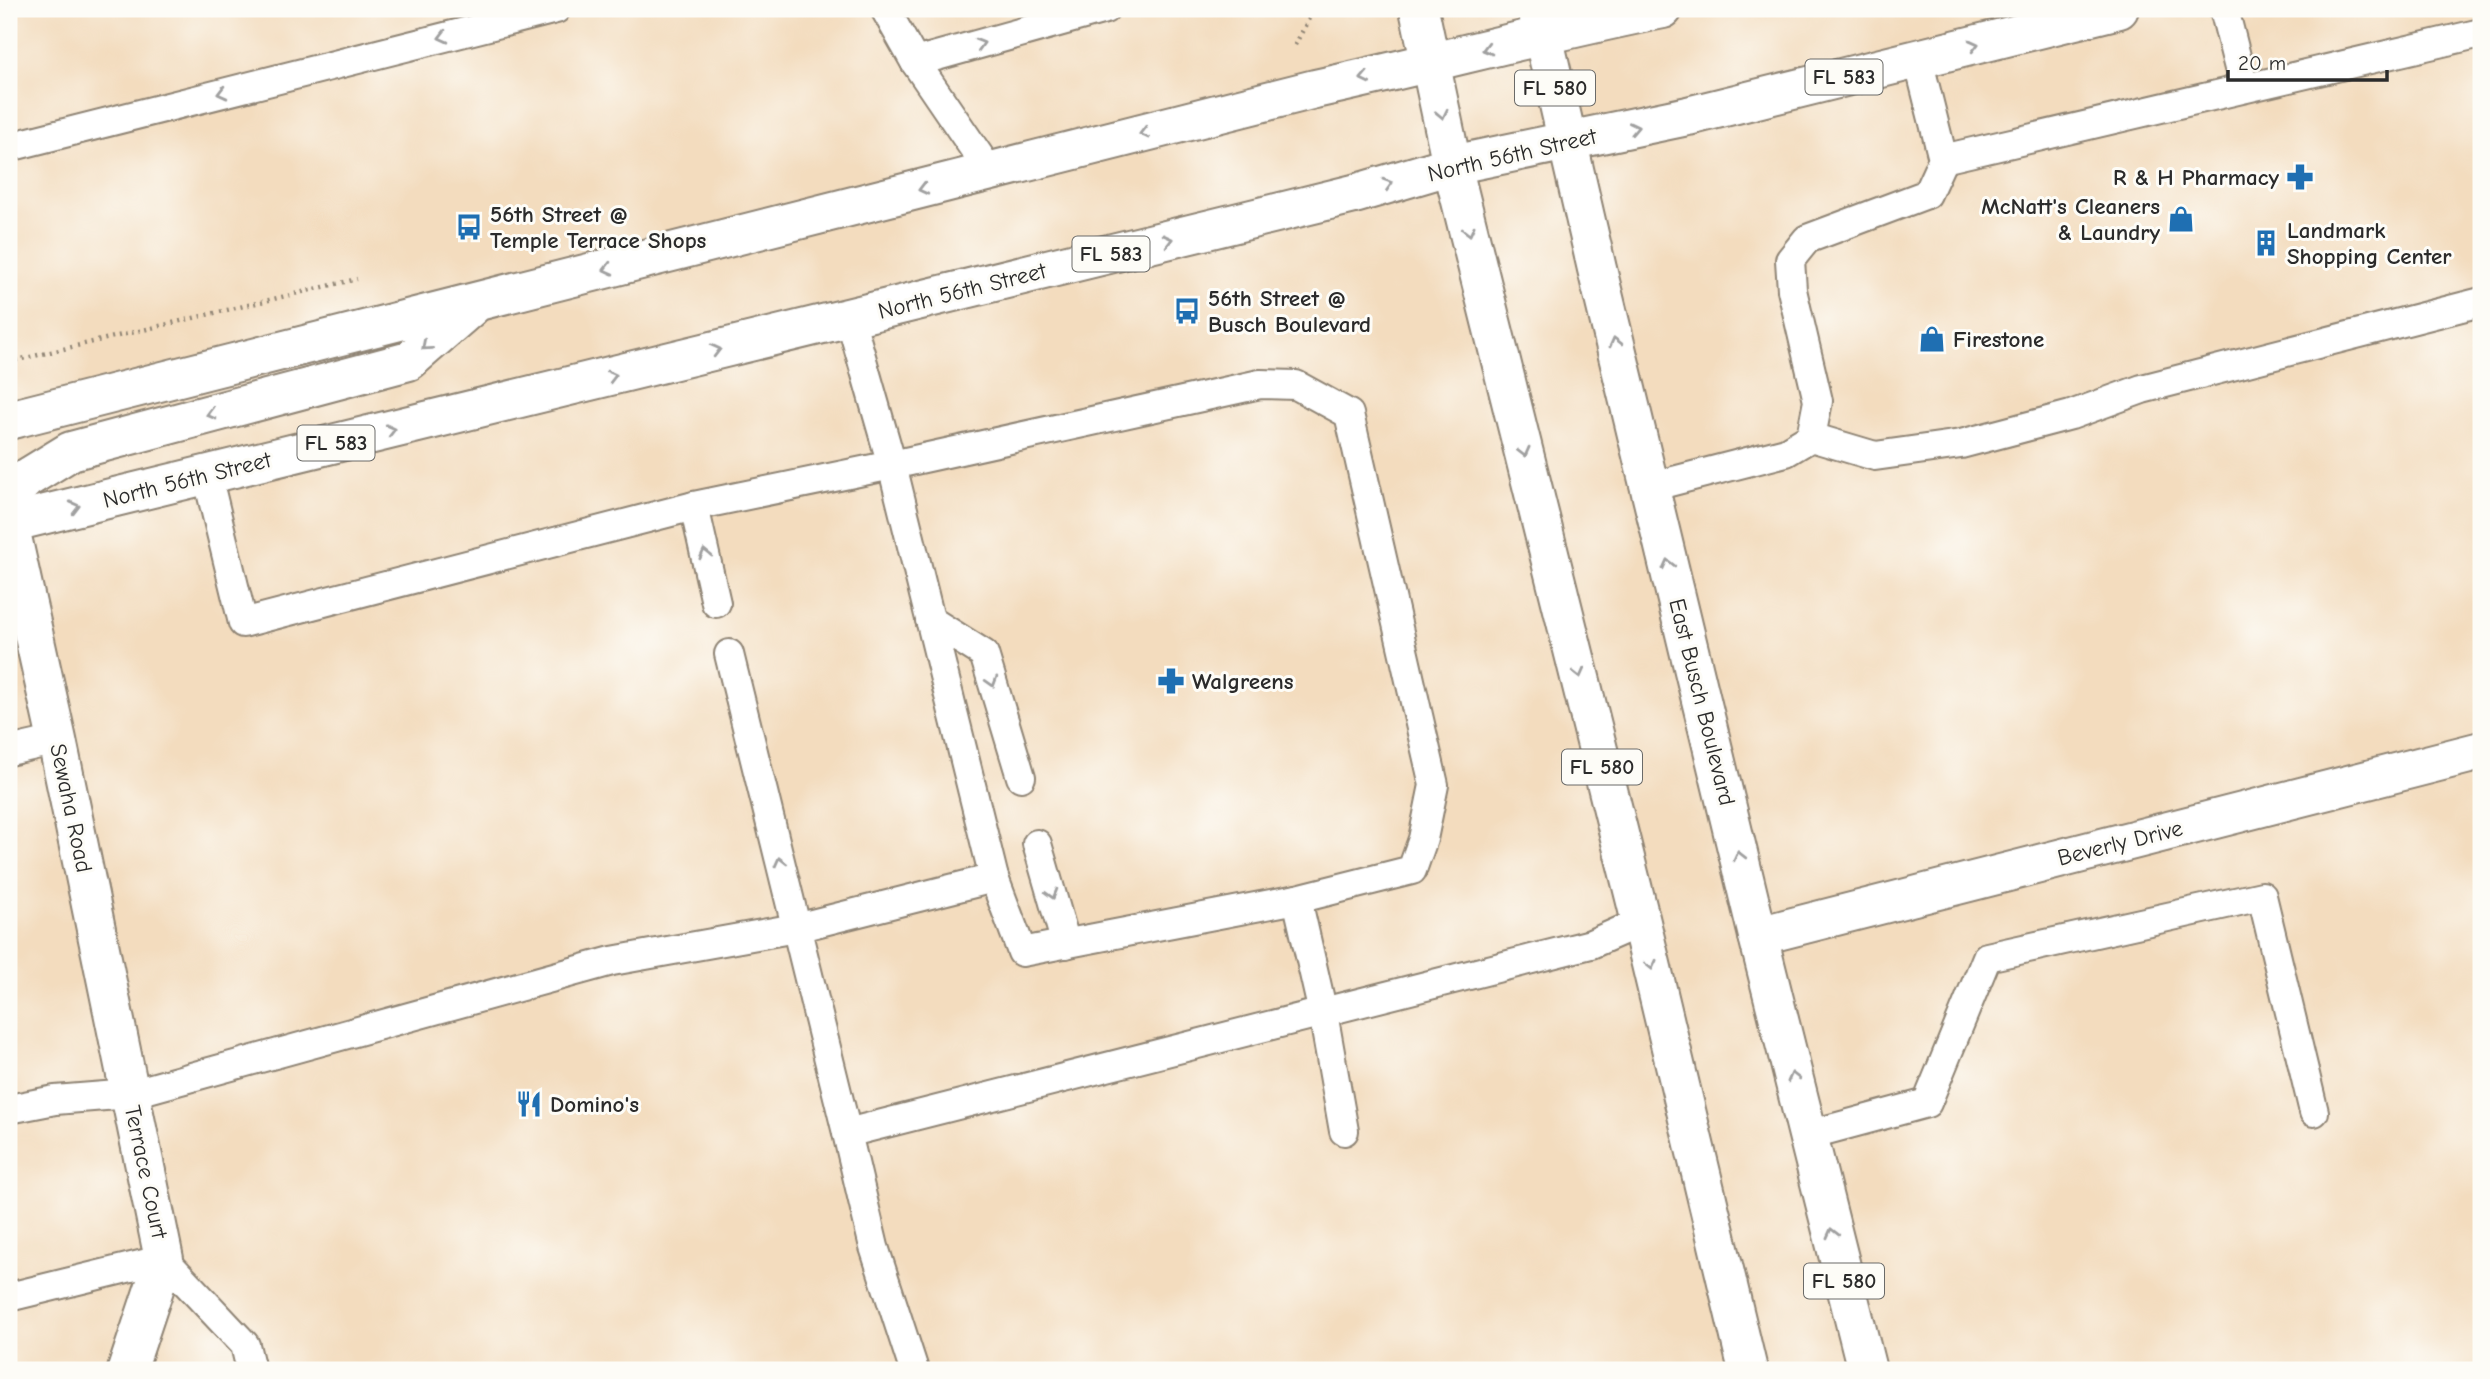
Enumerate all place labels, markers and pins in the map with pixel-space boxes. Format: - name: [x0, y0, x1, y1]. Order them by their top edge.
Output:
- pharmacy icon: R & H Pharmacy: [2285, 162, 2315, 192]
- place label: R & H Pharmacy: [2113, 164, 2279, 191]
- place label: McNatt's Cleaners & Laundry: [1981, 193, 2160, 246]
- place label: 56th Street @ Temple Terrace Shops: [490, 201, 707, 254]
- shop icon: McNatt's Cleaners & Laundry: [2166, 204, 2196, 234]
- bus stop icon: 56th Street @ Temple Terrace Shops: [454, 212, 484, 242]
- place label: Landmark Shopping Center: [2287, 217, 2452, 270]
- building icon: Landmark Shopping Center: [2251, 228, 2281, 258]
- place label: 56th Street @ Busch Boulevard: [1208, 285, 1371, 338]
- bus stop icon: 56th Street @ Busch Boulevard: [1172, 296, 1202, 326]
- shop icon: Firestone: [1917, 324, 1947, 354]
- place label: Firestone: [1953, 326, 2044, 353]
- pharmacy icon: Walgreens: [1156, 666, 1186, 696]
- place label: Walgreens: [1192, 668, 1294, 695]
- restaurant icon: Domino's: [514, 1089, 544, 1119]
- place label: Domino's: [550, 1091, 639, 1118]

